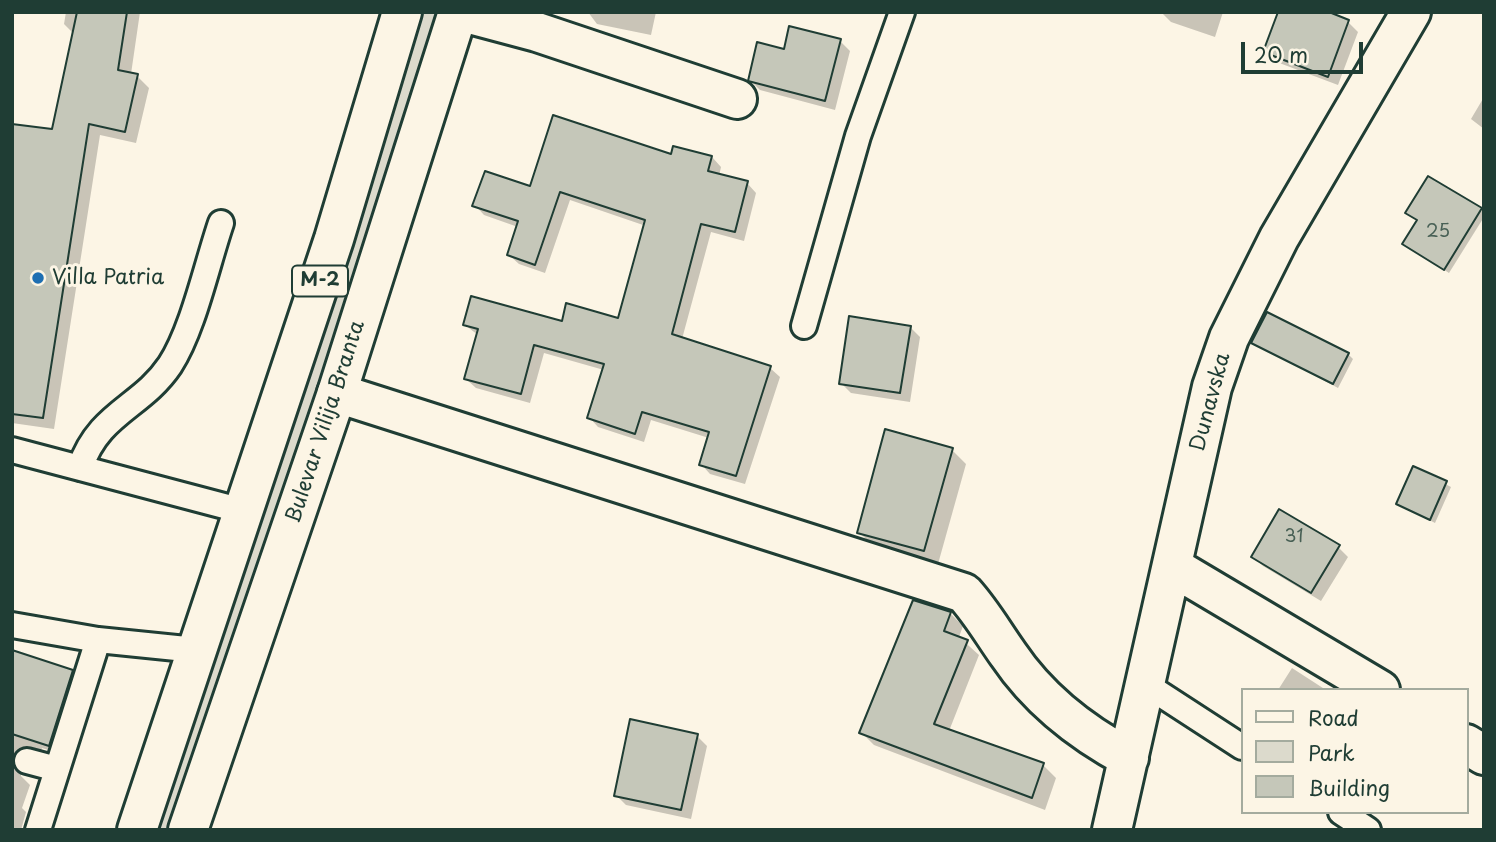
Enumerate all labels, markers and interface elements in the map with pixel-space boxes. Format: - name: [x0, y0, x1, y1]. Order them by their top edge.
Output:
- scale bar: [1244, 28, 1366, 72]
- text: 20 m: [1254, 38, 1308, 70]
- house number: 25: [1426, 221, 1450, 243]
- place label: Villa Patria: [52, 265, 164, 291]
- road number: M-2: [292, 266, 348, 296]
- marker: Villa Patria: [30, 270, 46, 286]
- street label: Bulevar Vilija Branta: [281, 317, 371, 527]
- street label: Dunavska: [1186, 350, 1236, 454]
- house number: 31: [1285, 526, 1303, 548]
- legend: [1240, 688, 1468, 814]
- text: Road: [1308, 701, 1359, 733]
- text: Park: [1308, 736, 1355, 768]
- text: Building: [1308, 771, 1390, 803]

